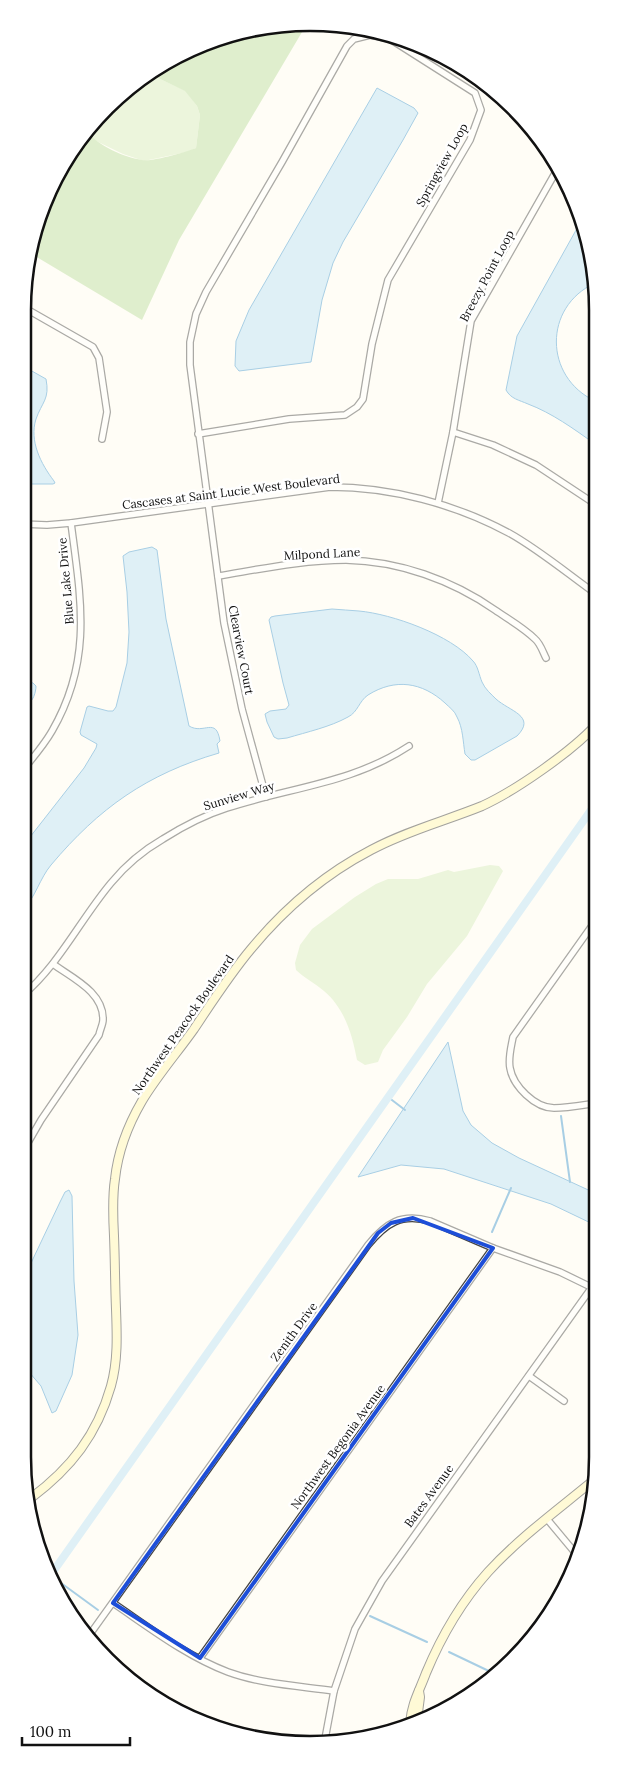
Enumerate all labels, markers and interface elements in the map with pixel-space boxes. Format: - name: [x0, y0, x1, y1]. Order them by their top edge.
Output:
- street label: Springview Loop: [412, 120, 471, 209]
- street label: Breezy Point Loop: [456, 227, 517, 324]
- street label: Cascases at Saint Lucie West Boulevard: [121, 471, 341, 512]
- street label: Blue Lake Drive: [54, 537, 77, 625]
- street label: Milpond Lane: [283, 544, 361, 563]
- street label: Clearview Court: [225, 604, 258, 696]
- street label: Sunview Way: [201, 777, 277, 813]
- street label: Northwest Peacock Boulevard: [128, 952, 237, 1098]
- street label: Zenith Drive: [267, 1299, 320, 1364]
- street label: Northwest Begonia Avenue: [287, 1381, 388, 1512]
- street label: Bates Avenue: [401, 1461, 457, 1530]
- scale bar: [22, 1714, 130, 1746]
- text: 100 m: [30, 1722, 71, 1741]

